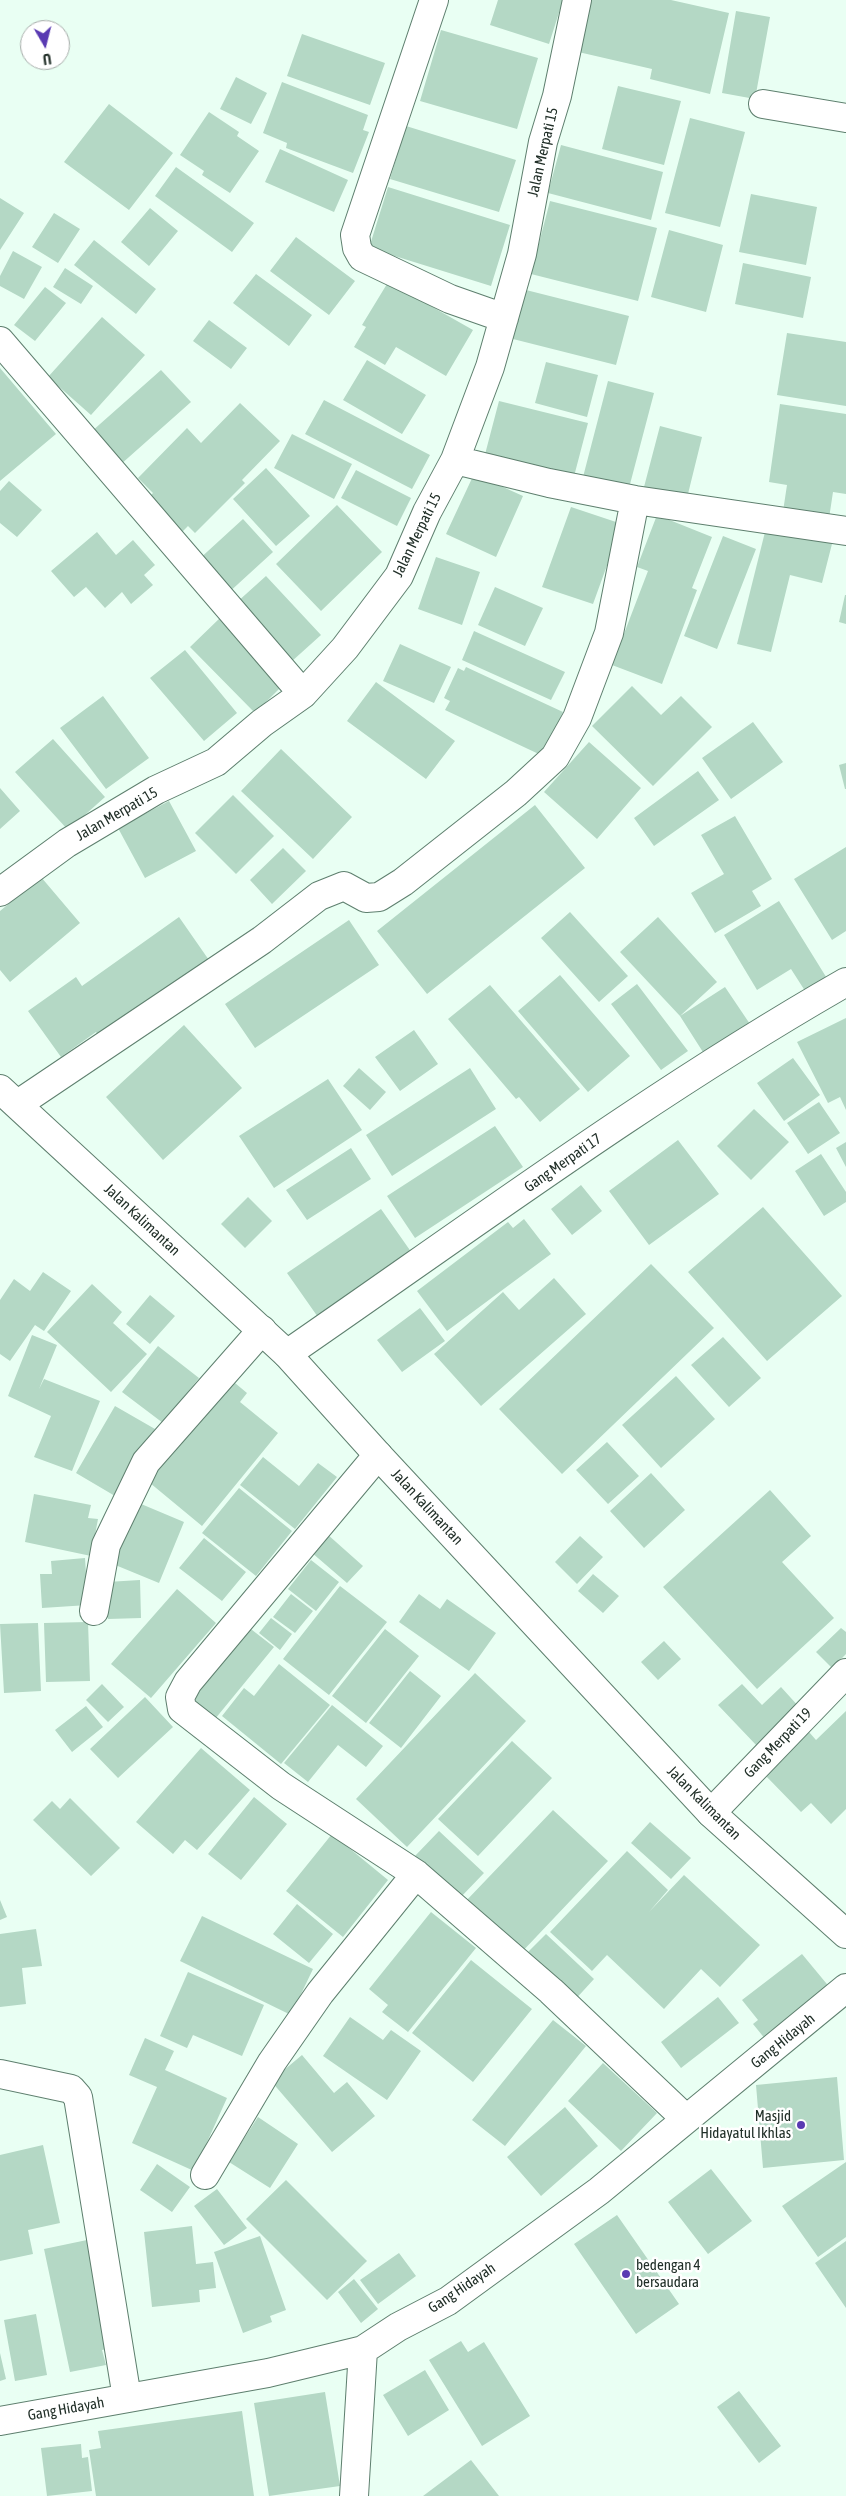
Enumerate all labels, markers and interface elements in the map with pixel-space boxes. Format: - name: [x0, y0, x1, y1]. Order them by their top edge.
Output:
- north arrow: [20, 20, 70, 70]
- text: U: [42, 50, 52, 67]
- street label: Jalan Merpati 15: [524, 105, 562, 199]
- street label: Jalan Merpati 15: [389, 490, 445, 580]
- street label: Jalan Merpati 15: [73, 783, 161, 845]
- street label: Gang Merpati 17: [521, 1130, 605, 1196]
- street label: Jalan Kalimantan: [100, 1180, 184, 1260]
- street label: Jalan Kalimantan: [387, 1465, 467, 1549]
- street label: Gang Merpati 19: [740, 1704, 816, 1782]
- street label: Jalan Kalimantan: [663, 1762, 745, 1844]
- street label: Gang Hidayah: [747, 2010, 819, 2072]
- place label: Masjid Hidayatul Ikhlas: [700, 2107, 791, 2142]
- marker: Masjid Hidayatul Ikhlas: [795, 2119, 807, 2131]
- place label: bedengan 4 bersaudara: [636, 2256, 701, 2291]
- street label: Gang Hidayah: [425, 2259, 499, 2317]
- marker: bedengan 4 bersaudara: [620, 2268, 632, 2280]
- street label: Gang Hidayah: [26, 2393, 106, 2425]

